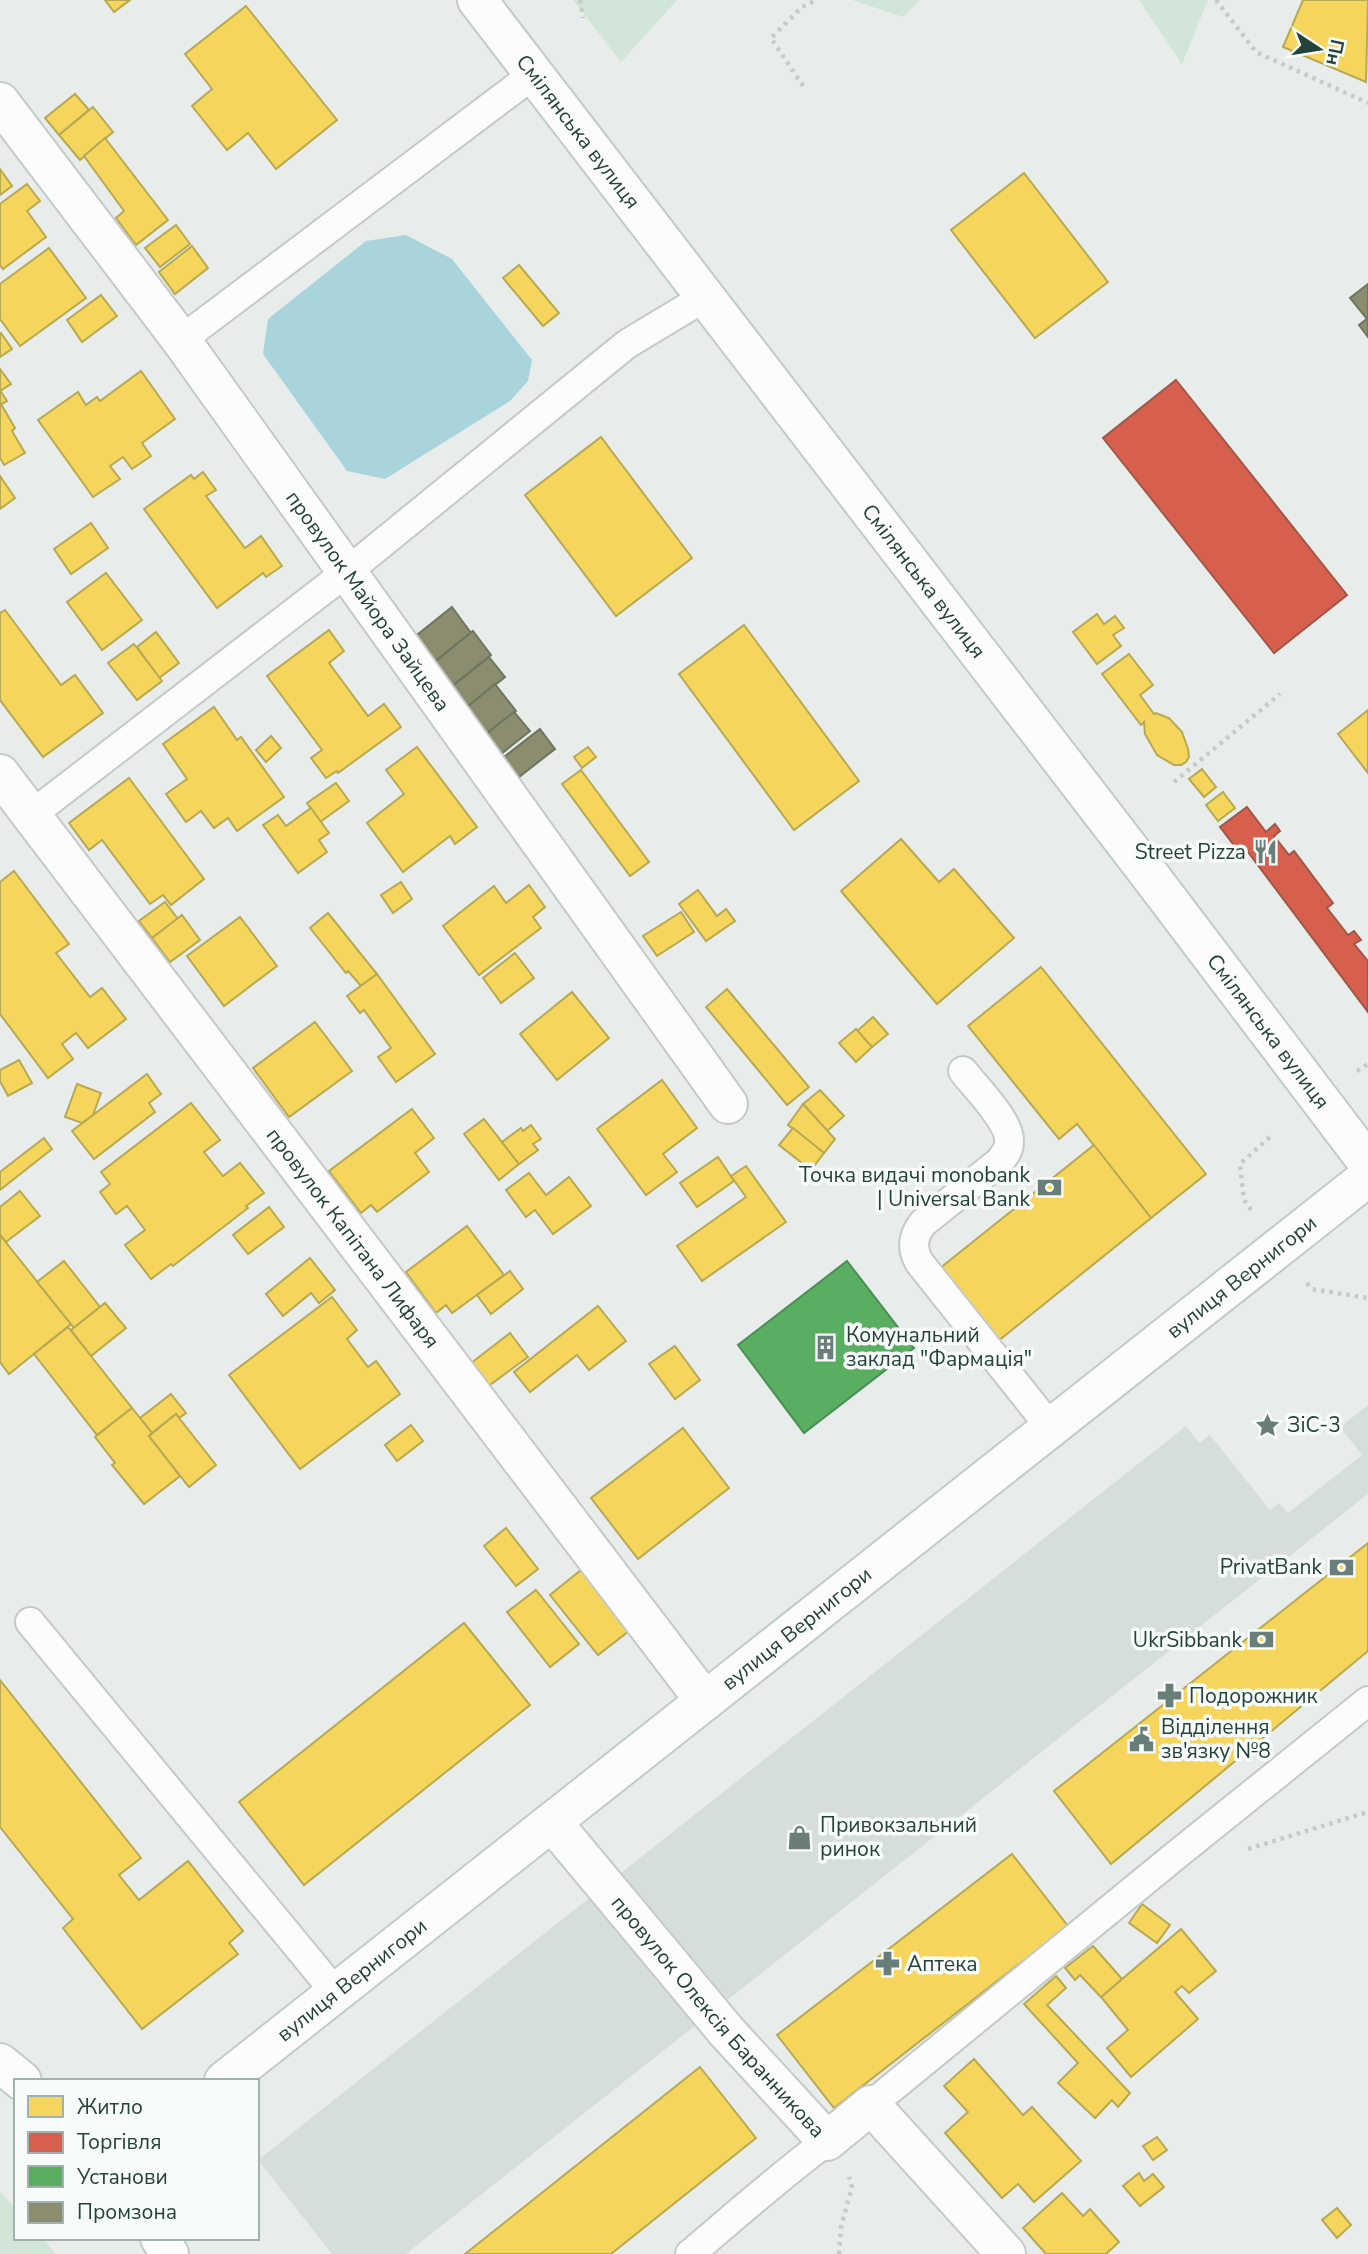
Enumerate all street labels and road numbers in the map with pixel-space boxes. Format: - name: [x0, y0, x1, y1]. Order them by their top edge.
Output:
- street label: Смілянська вулиця: [510, 49, 647, 215]
- street label: провулок Майора Зайцева: [279, 485, 456, 717]
- street label: Смілянська вулиця: [855, 498, 992, 664]
- street label: Смілянська вулиця: [1200, 948, 1336, 1115]
- street label: провулок Капітана Лифаря: [260, 1122, 446, 1354]
- street label: вулиця Вернигори: [1161, 1209, 1322, 1345]
- street label: вулиця Вернигори: [716, 1560, 878, 1696]
- street label: провулок Олексія Баранникова: [605, 1890, 831, 2144]
- street label: вулиця Вернигори: [271, 1912, 433, 2048]

